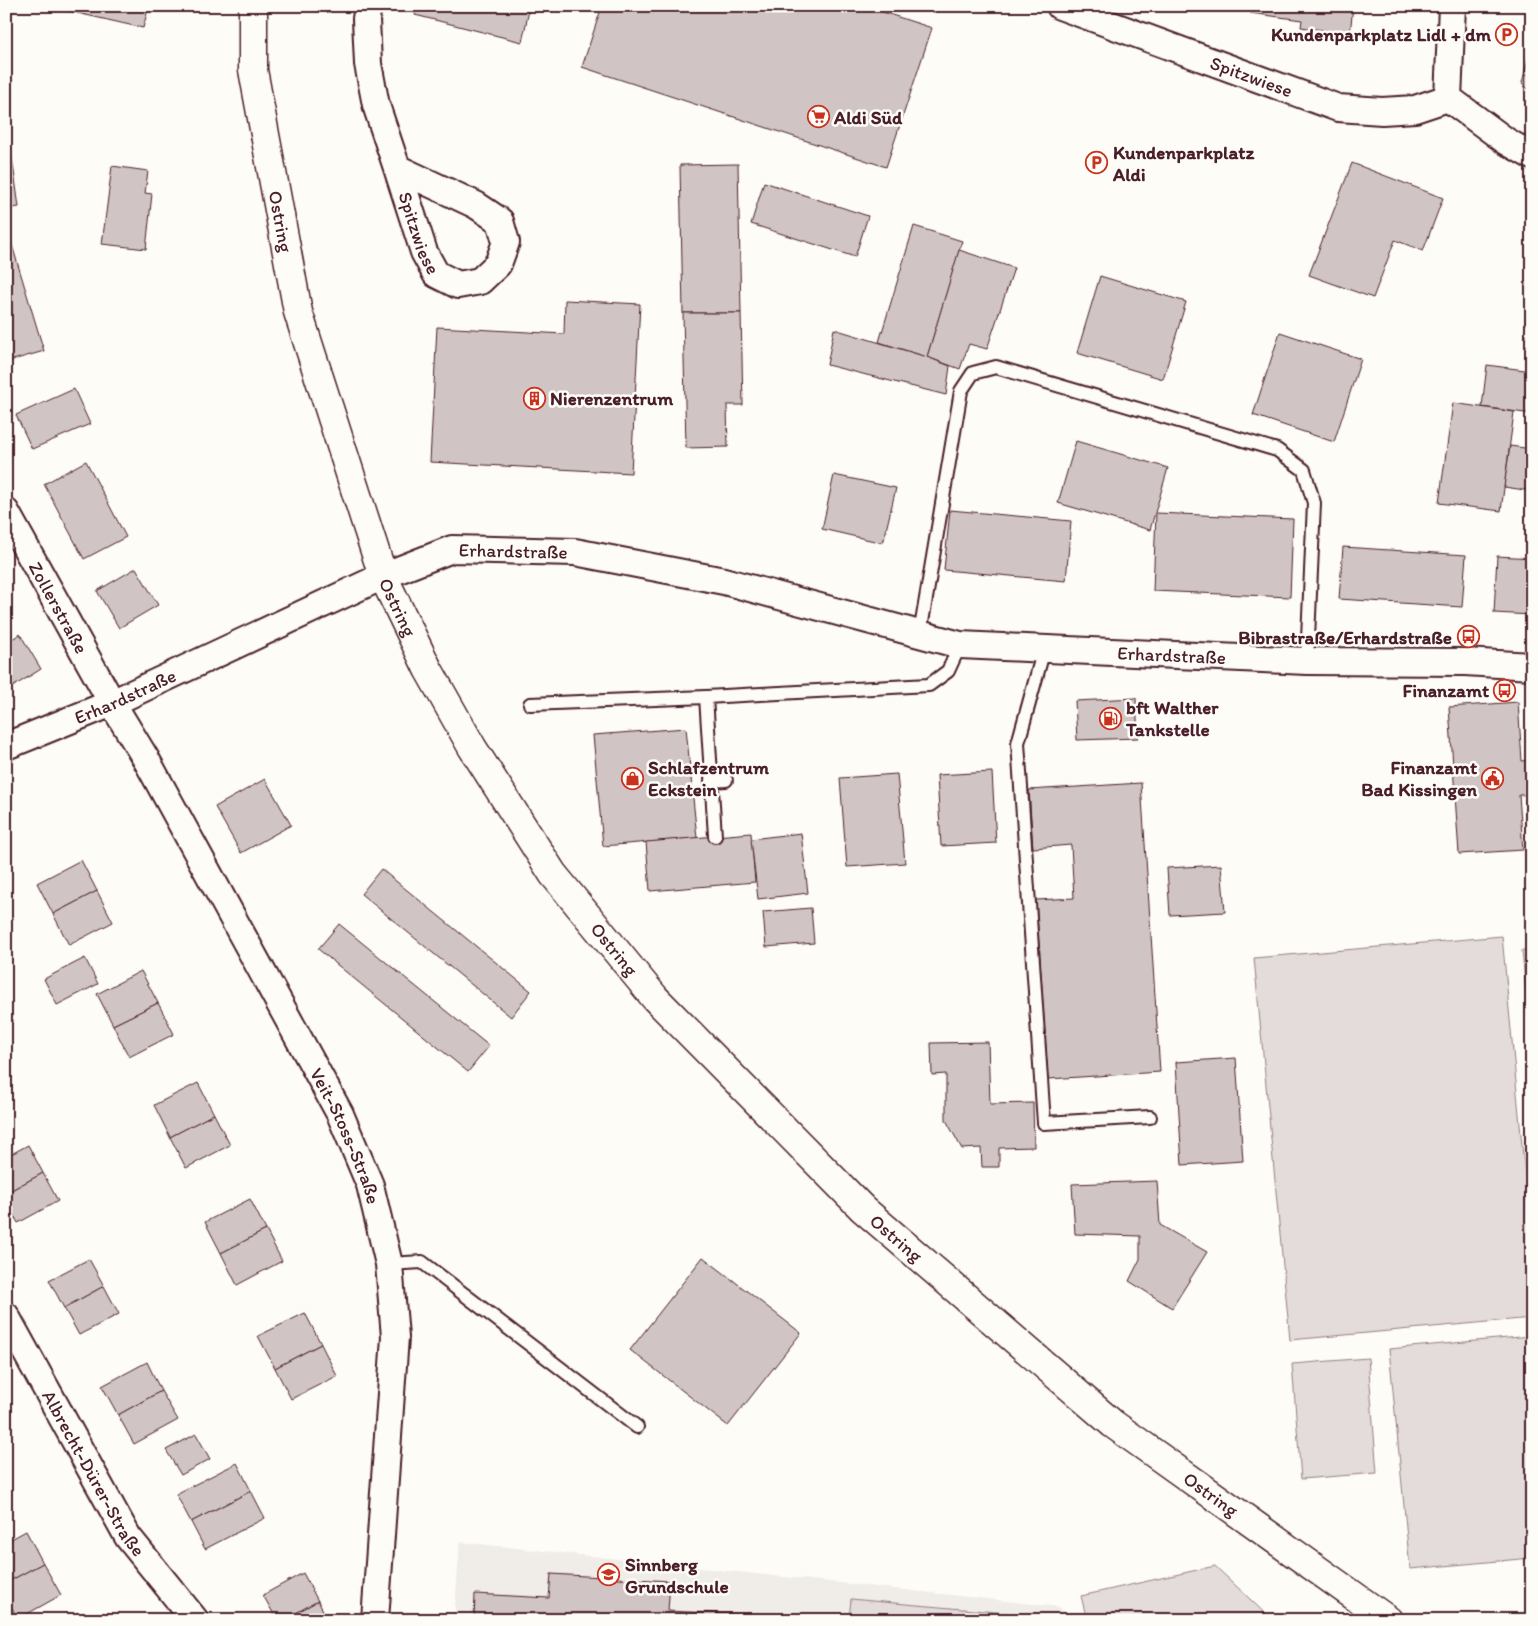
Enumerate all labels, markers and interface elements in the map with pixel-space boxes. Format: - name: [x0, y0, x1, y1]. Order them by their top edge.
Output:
- parking icon: Kundenparkplatz Lidl + dm: [1495, 22, 1519, 46]
- place label: Kundenparkplatz Lidl + dm: [1271, 23, 1492, 46]
- street label: Spitzwiese: [1207, 51, 1296, 102]
- supermarket icon: Aldi Süd: [806, 105, 830, 129]
- place label: Aldi Süd: [833, 106, 903, 129]
- place label: Kundenparkplatz Aldi: [1112, 141, 1254, 186]
- parking icon: Kundenparkplatz Aldi: [1085, 151, 1109, 175]
- street label: Ostring: [264, 189, 298, 255]
- street label: Spitzwiese: [393, 189, 445, 278]
- building icon: Nierenzentrum: [522, 386, 546, 410]
- place label: Nierenzentrum: [550, 387, 673, 410]
- street label: Erhardstraße: [458, 538, 568, 564]
- street label: Zollerstraße: [24, 558, 93, 658]
- street label: Ostring: [374, 574, 422, 641]
- bus stop icon: Bibrastraße/Erhardstraße: [1456, 625, 1480, 649]
- place label: Bibrastraße/Erhardstraße: [1238, 626, 1452, 649]
- street label: Erhardstraße: [1117, 641, 1227, 669]
- street label: Erhardstraße: [71, 664, 180, 729]
- bus stop icon: Finanzamt: [1493, 678, 1517, 702]
- place label: Finanzamt: [1402, 679, 1490, 702]
- place label: bft Walther Tankstelle: [1125, 696, 1219, 741]
- fuel station icon: bft Walther Tankstelle: [1098, 706, 1122, 730]
- place label: Schlafzentrum Eckstein: [648, 756, 769, 801]
- place label: Finanzamt Bad Kissingen: [1361, 756, 1478, 801]
- shop icon: Schlafzentrum Eckstein: [620, 766, 644, 790]
- public building icon: Finanzamt Bad Kissingen: [1481, 766, 1505, 790]
- street label: Ostring: [586, 918, 643, 981]
- street label: Veit-Stoss-Straße: [305, 1064, 385, 1206]
- street label: Ostring: [865, 1209, 927, 1267]
- street label: Albrecht-Dürer-Straße: [37, 1386, 150, 1561]
- street label: Ostring: [1179, 1467, 1243, 1522]
- place label: Sinnberg Grundschule: [625, 1553, 729, 1598]
- school or university icon: Sinnberg Grundschule: [597, 1563, 621, 1587]

